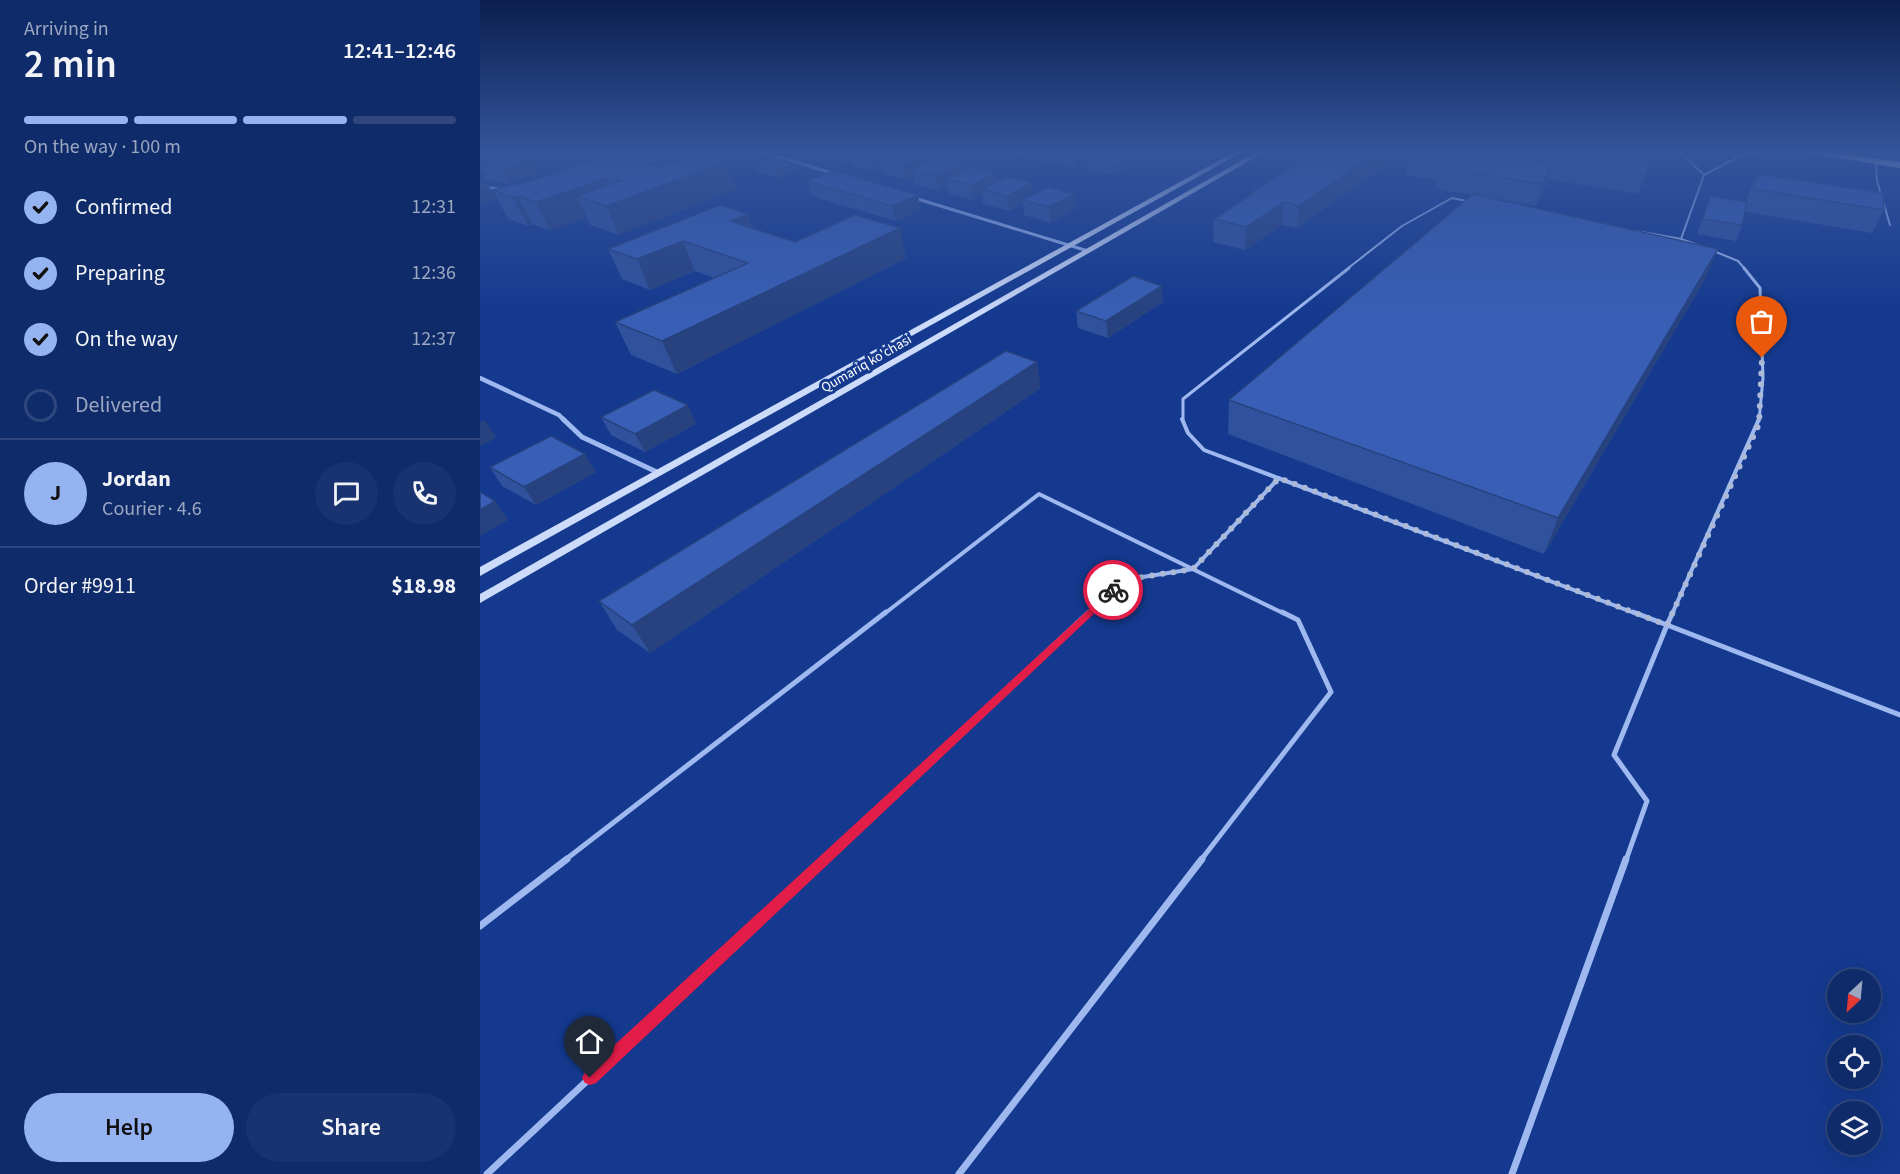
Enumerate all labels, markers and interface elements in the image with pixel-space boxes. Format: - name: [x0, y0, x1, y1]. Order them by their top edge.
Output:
- text: Arriving in: [24, 15, 109, 43]
- text: 12:41–12:46: [343, 35, 456, 67]
- text: 2 min: [24, 37, 117, 93]
- text: On the way · 100 m: [24, 133, 181, 161]
- icon: check: [24, 191, 57, 224]
- text: Confirmed: [75, 191, 172, 223]
- text: 12:31: [411, 193, 456, 221]
- icon: check: [24, 257, 57, 290]
- text: Preparing: [75, 257, 165, 289]
- text: 12:36: [411, 259, 456, 287]
- pin: [1736, 296, 1787, 358]
- icon: bag: [1745, 305, 1778, 338]
- icon: check: [24, 323, 57, 356]
- text: On the way: [75, 323, 178, 355]
- text: 12:37: [411, 325, 456, 353]
- street label: Qumariq ko'chasi: [817, 330, 916, 398]
- text: Delivered: [75, 389, 162, 421]
- button: chat: [315, 462, 378, 525]
- button: phone: [393, 462, 456, 525]
- text: Jordan: [102, 463, 171, 495]
- text: J: [50, 477, 61, 509]
- text: Courier · 4.6: [102, 495, 202, 523]
- courier: [1083, 560, 1143, 620]
- text: Order #9911: [24, 570, 136, 602]
- text: $18.98: [391, 570, 456, 602]
- icon: bike: [1097, 574, 1130, 607]
- north arrow: [1827, 969, 1881, 1023]
- map controls: [1827, 969, 1881, 1155]
- pin: [564, 1016, 615, 1078]
- icon: home: [573, 1025, 606, 1058]
- button: locate: [1827, 1035, 1881, 1089]
- button: Help: [24, 1093, 234, 1162]
- button: Share: [246, 1093, 456, 1162]
- button: layers: [1827, 1101, 1881, 1155]

